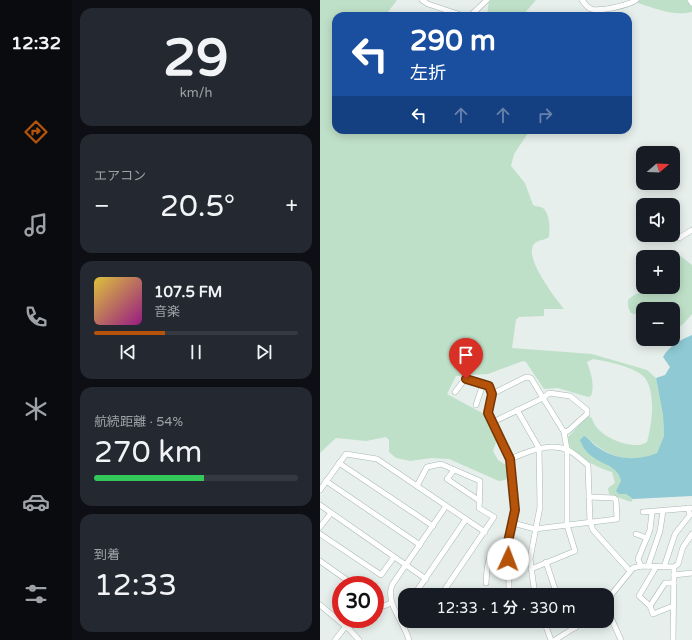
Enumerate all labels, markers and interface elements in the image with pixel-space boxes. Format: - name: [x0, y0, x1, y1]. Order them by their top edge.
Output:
- text: 290 m: [410, 24, 496, 58]
- text: 29: [163, 27, 229, 90]
- icon: left: [344, 28, 396, 80]
- text: 12:32: [11, 32, 61, 54]
- text: 左折: [410, 62, 446, 84]
- text: km/h: [180, 85, 212, 101]
- icon: left: [408, 104, 430, 126]
- icon: ahead: [450, 104, 472, 126]
- icon: ahead: [492, 104, 514, 126]
- icon: right: [534, 104, 556, 126]
- icon: directions: [22, 118, 50, 146]
- north arrow: [636, 146, 680, 190]
- map controls: [636, 146, 680, 346]
- text: エアコン: [94, 168, 146, 184]
- text: 20.5°: [160, 188, 235, 225]
- text: −: [94, 193, 110, 219]
- text: +: [286, 193, 298, 219]
- button: sound: [636, 198, 680, 242]
- icon: music: [22, 211, 50, 239]
- button: +: [636, 250, 680, 294]
- text: 107.5 FM: [154, 283, 222, 301]
- button: −: [636, 302, 680, 346]
- icon: phone: [22, 303, 50, 331]
- text: 音楽: [154, 304, 180, 320]
- pin: [449, 338, 483, 379]
- icon: previous: [117, 341, 139, 363]
- icon: pause: [185, 341, 207, 363]
- icon: next: [253, 341, 275, 363]
- icon: arrive: [455, 344, 477, 366]
- icon: climate: [22, 395, 50, 423]
- text: 航続距離 · 54%: [94, 414, 183, 430]
- text: 270 km: [94, 434, 202, 471]
- icon: car: [22, 488, 50, 516]
- position arrow: [487, 538, 529, 580]
- text: 到着: [94, 547, 120, 563]
- text: 12:33: [94, 567, 177, 604]
- speed limit sign: 30: [332, 576, 384, 628]
- icon: filters: [22, 580, 50, 608]
- text: 12:33 · 1 分 · 330 m: [436, 599, 576, 617]

